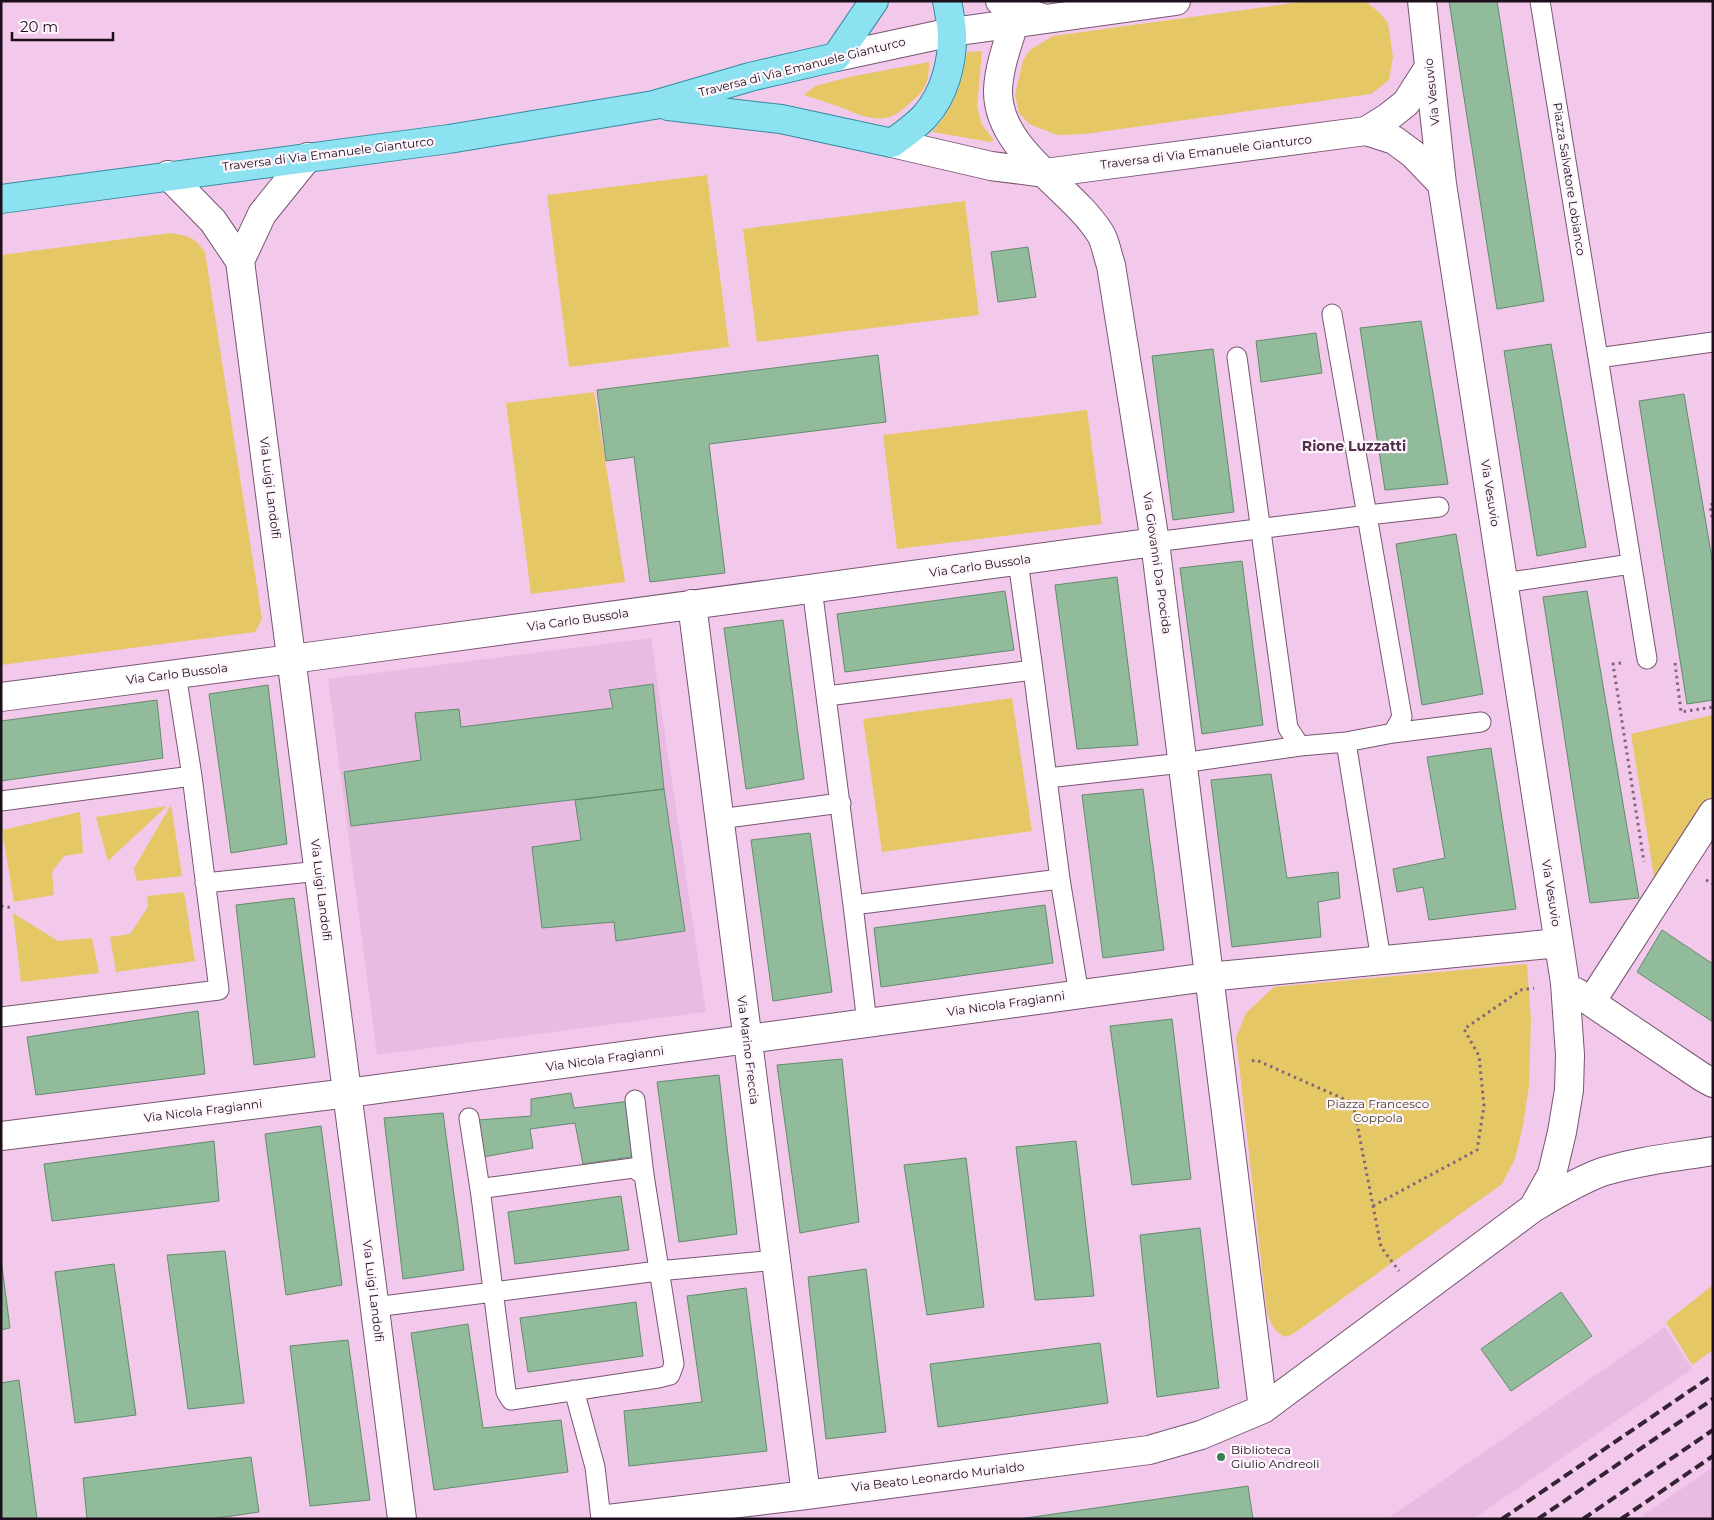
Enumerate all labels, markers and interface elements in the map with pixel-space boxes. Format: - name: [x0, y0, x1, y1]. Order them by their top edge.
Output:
- scale bar: [12, 10, 114, 42]
- text: 20 m: [20, 17, 58, 36]
- street label: Traversa di Via Emanuele Gianturco: [697, 33, 907, 100]
- street label: Via Vesuvio: [1421, 58, 1443, 127]
- street label: Piazza Salvatore Lobianco: [1550, 101, 1589, 257]
- street label: Traversa di Via Emanuele Gianturco: [1099, 131, 1313, 172]
- street label: Traversa di Via Emanuele Gianturco: [221, 133, 435, 174]
- street label: Via Luigi Landolfi: [257, 436, 284, 540]
- district label: Rione Luzzatti: [1302, 437, 1406, 455]
- street label: Via Vesuvio: [1478, 458, 1503, 528]
- street label: Via Giovanni Da Procida: [1140, 491, 1175, 635]
- street label: Via Carlo Bussola: [928, 551, 1032, 580]
- street label: Via Carlo Bussola: [526, 605, 630, 634]
- street label: Via Carlo Bussola: [125, 660, 229, 687]
- street label: Via Luigi Landolfi: [308, 838, 335, 942]
- street label: Via Vesuvio: [1539, 858, 1564, 928]
- street label: Via Nicola Fragianni: [946, 988, 1066, 1019]
- street label: Via Marino Freccia: [734, 994, 763, 1105]
- street label: Via Nicola Fragianni: [545, 1043, 665, 1074]
- street label: Via Nicola Fragianni: [143, 1096, 263, 1125]
- park label: Piazza Francesco Coppola: [1327, 1096, 1429, 1125]
- street label: Via Luigi Landolfi: [360, 1239, 387, 1343]
- place label: Biblioteca Giulio Andreoli: [1231, 1442, 1319, 1471]
- marker: Biblioteca Giulio Andreoli: [1215, 1451, 1227, 1463]
- street label: Via Beato Leonardo Murialdo: [851, 1458, 1025, 1495]

